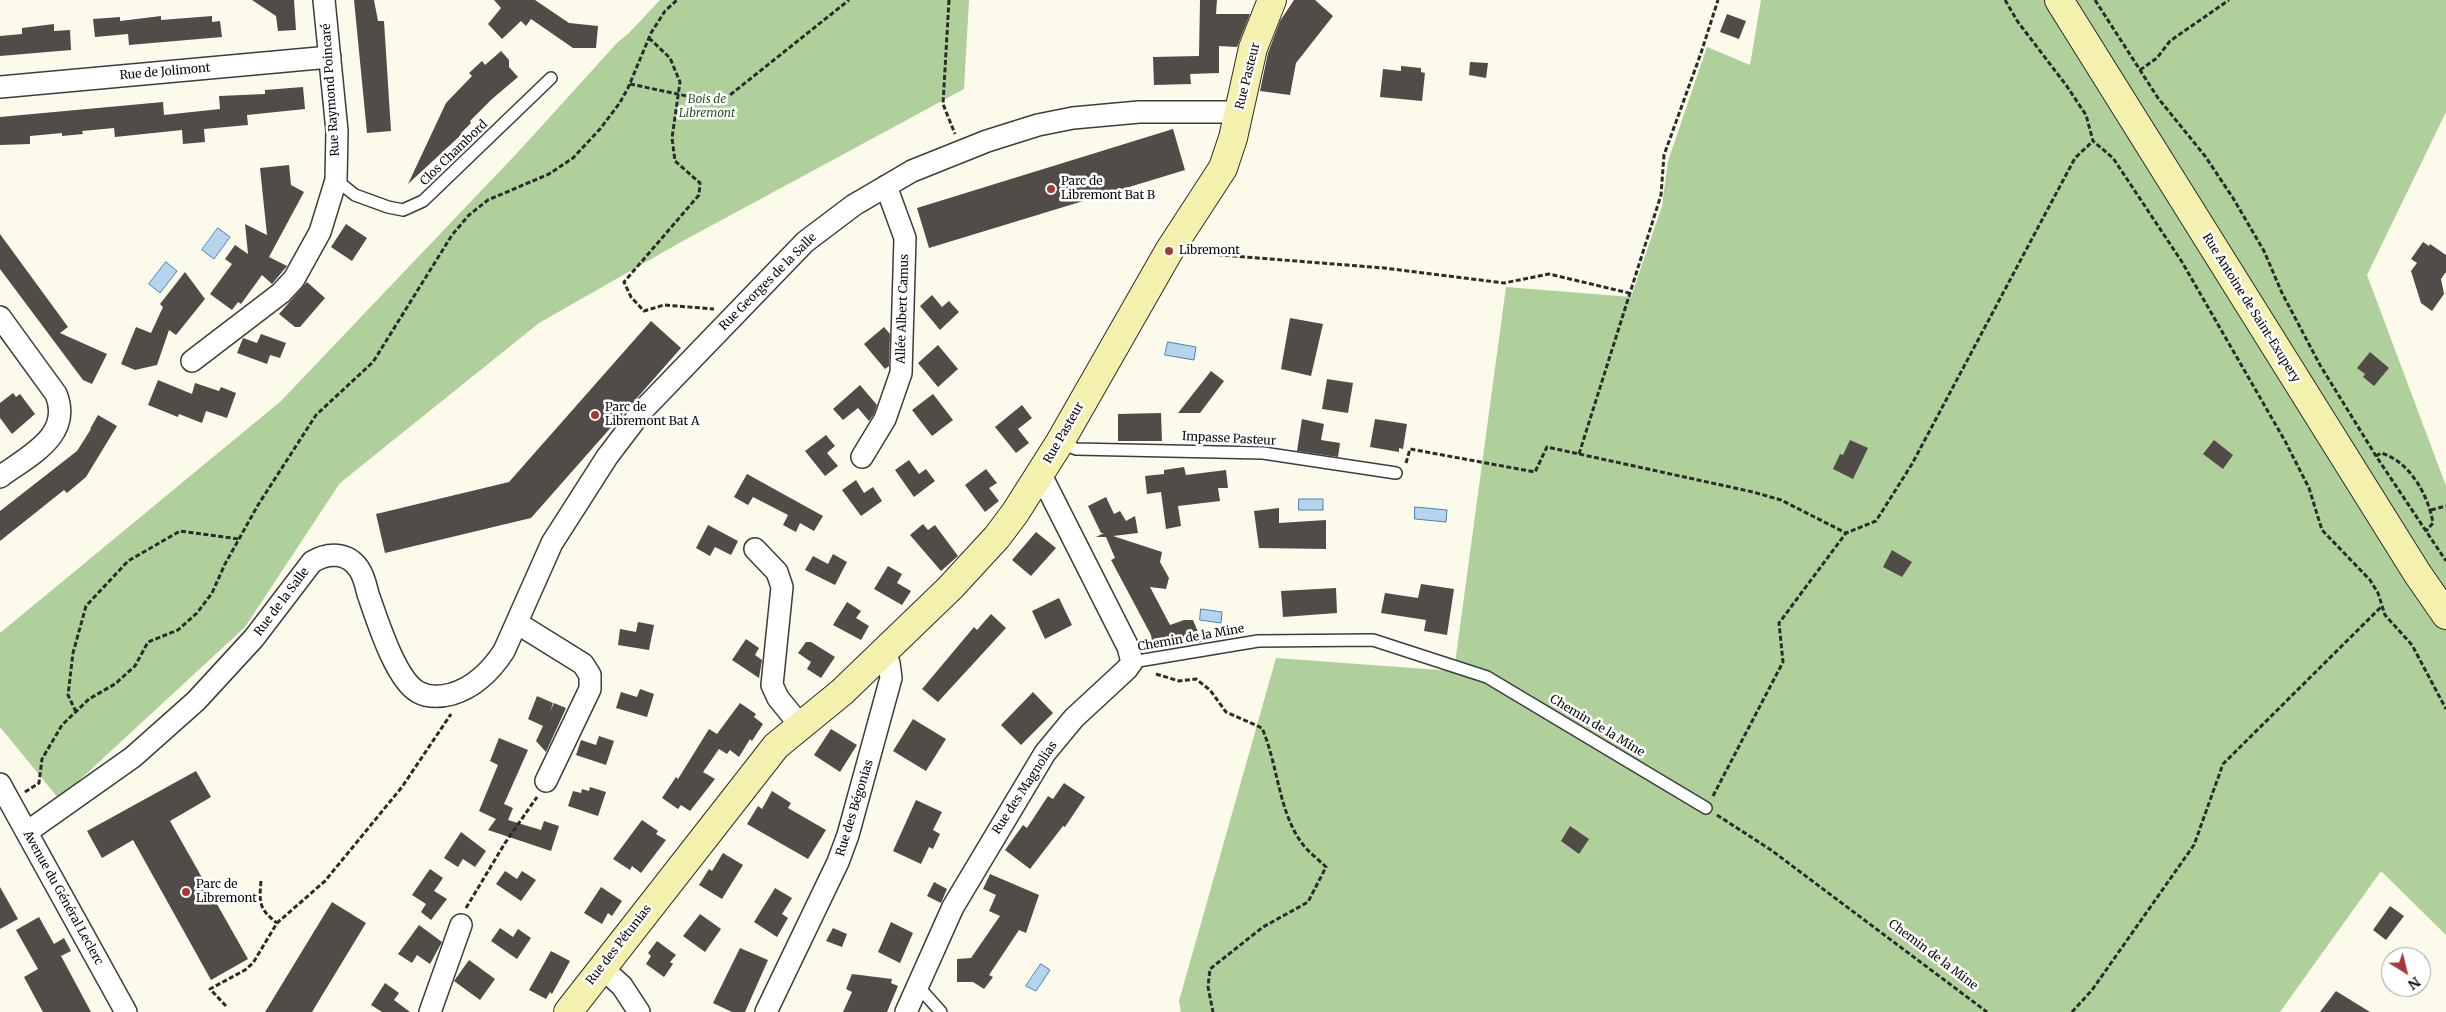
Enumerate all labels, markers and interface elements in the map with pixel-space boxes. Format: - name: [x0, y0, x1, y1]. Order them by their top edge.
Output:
- street label: Rue Raymond Poincaré: [319, 23, 343, 157]
- street label: Rue Pasteur: [1233, 41, 1263, 111]
- street label: Rue de Jolimont: [119, 61, 211, 83]
- park label: Bois de Libremont: [679, 93, 735, 121]
- street label: Clos Chambord: [417, 117, 491, 189]
- place label: Parc de Libremont Bat B: [1061, 175, 1155, 203]
- marker: Parc de Libremont Bat B: [1045, 183, 1057, 195]
- street label: Rue Georges de la Salle: [716, 230, 820, 334]
- street label: Rue Antoine de Saint-Exupery: [2199, 231, 2303, 385]
- place label: Libremont: [1179, 244, 1240, 258]
- marker: Libremont: [1163, 245, 1175, 257]
- street label: Allée Albert Camus: [894, 254, 912, 364]
- street label: Rue Pasteur: [1041, 400, 1087, 466]
- place label: Parc de Libremont Bat A: [605, 401, 699, 429]
- marker: Parc de Libremont Bat A: [589, 409, 601, 421]
- street label: Impasse Pasteur: [1182, 429, 1276, 449]
- street label: Rue de la Salle: [252, 565, 312, 639]
- street label: Chemin de la Mine: [1137, 622, 1245, 654]
- street label: Chemin de la Mine: [1547, 692, 1647, 760]
- street label: Rue des Magnolias: [990, 739, 1060, 837]
- street label: Rue des Bégonias: [833, 758, 877, 858]
- street label: Avenue du Général Leclerc: [20, 828, 106, 968]
- place label: Parc de Libremont: [196, 878, 257, 906]
- marker: Parc de Libremont: [180, 886, 192, 898]
- street label: Rue des Pétunias: [583, 902, 655, 988]
- street label: Chemin de la Mine: [1886, 917, 1980, 993]
- north arrow: [2381, 947, 2431, 997]
- text: N: [2404, 973, 2424, 994]

